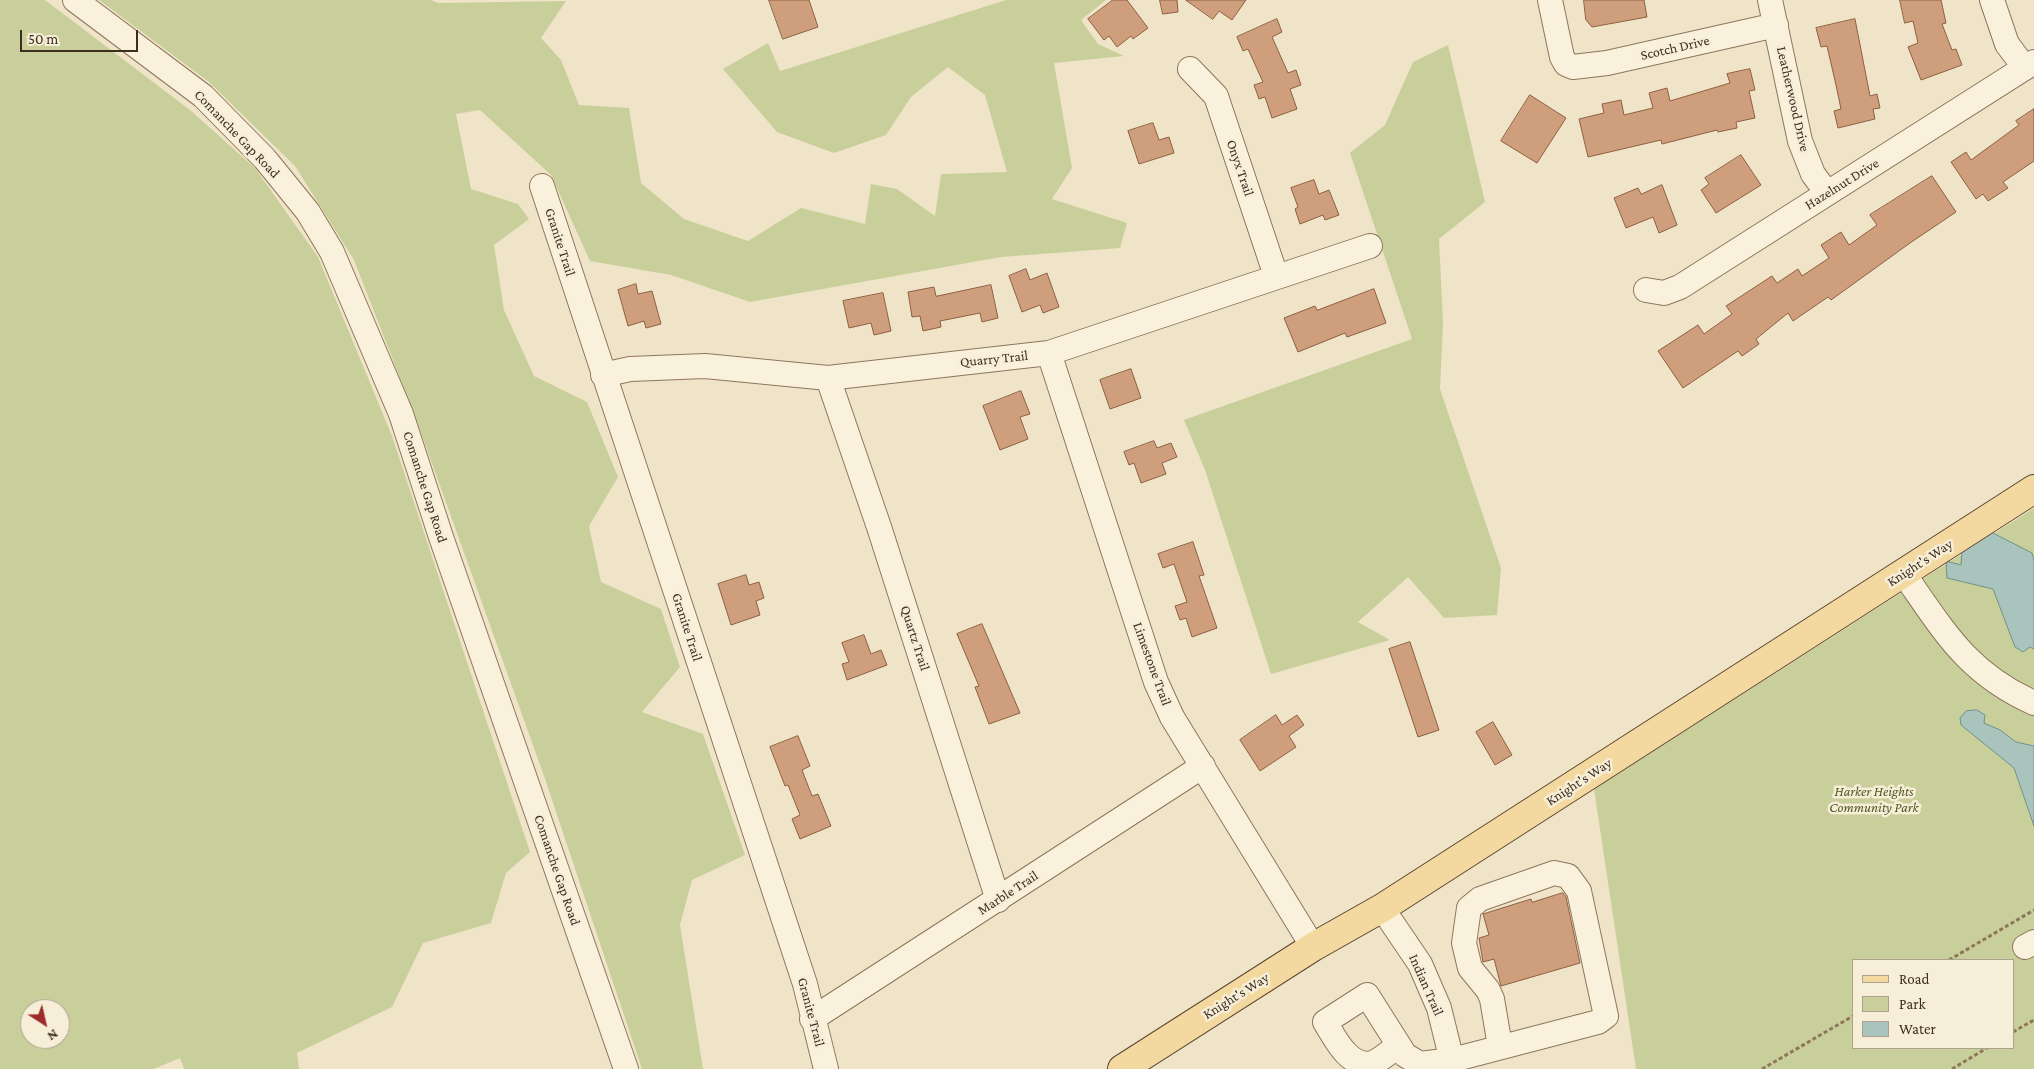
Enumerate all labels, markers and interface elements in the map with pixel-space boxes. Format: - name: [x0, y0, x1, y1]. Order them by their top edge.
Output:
- scale bar: [22, 20, 140, 52]
- text: 50 m: [28, 31, 58, 47]
- street label: Scotch Drive: [1639, 32, 1711, 64]
- street label: Leatherwood Drive: [1773, 45, 1813, 153]
- street label: Comanche Gap Road: [191, 86, 283, 182]
- street label: Onyx Trail: [1223, 138, 1257, 198]
- street label: Hazelnut Drive: [1802, 155, 1882, 213]
- street label: Granite Trail: [541, 206, 579, 278]
- street label: Quarry Trail: [959, 347, 1029, 371]
- street label: Comanche Gap Road: [399, 429, 451, 545]
- street label: Knight's Way: [1884, 536, 1956, 590]
- street label: Granite Trail: [668, 591, 706, 663]
- street label: Quartz Trail: [897, 603, 933, 673]
- street label: Limestone Trail: [1129, 620, 1175, 708]
- street label: Knight's Way: [1543, 755, 1615, 809]
- park label: Harker Heights Community Park: [1829, 784, 1919, 816]
- street label: Comanche Gap Road: [530, 812, 584, 928]
- street label: Marble Trail: [975, 867, 1041, 919]
- street label: Indian Trail: [1405, 952, 1447, 1018]
- legend: [1852, 959, 2014, 1049]
- street label: Knight's Way: [1200, 969, 1272, 1023]
- text: Road: [1899, 971, 1929, 987]
- street label: Granite Trail: [794, 976, 828, 1048]
- text: Park: [1899, 996, 1926, 1012]
- north arrow: [20, 999, 70, 1049]
- text: Water: [1899, 1021, 1936, 1037]
- text: N: [45, 1026, 62, 1045]

